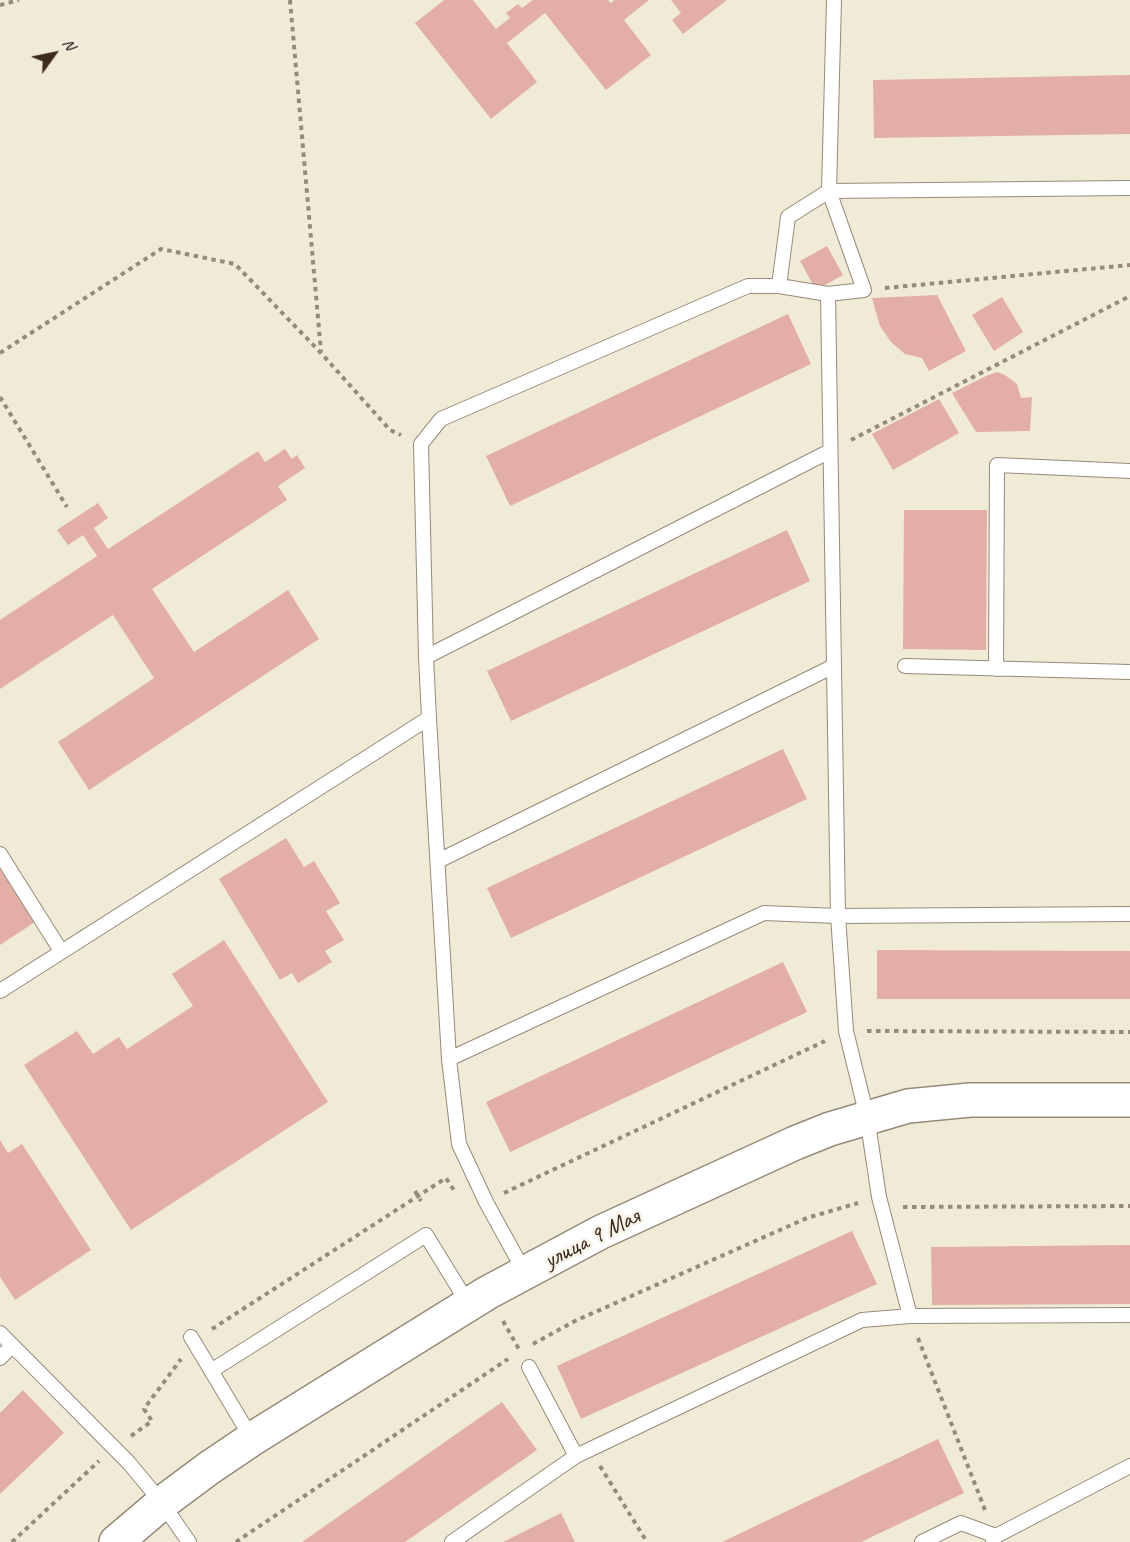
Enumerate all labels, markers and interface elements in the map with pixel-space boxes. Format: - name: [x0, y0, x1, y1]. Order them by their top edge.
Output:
- north arrow: [24, 24, 84, 84]
- text: N: [58, 35, 80, 54]
- street label: улица 9 Мая: [539, 1203, 645, 1275]

